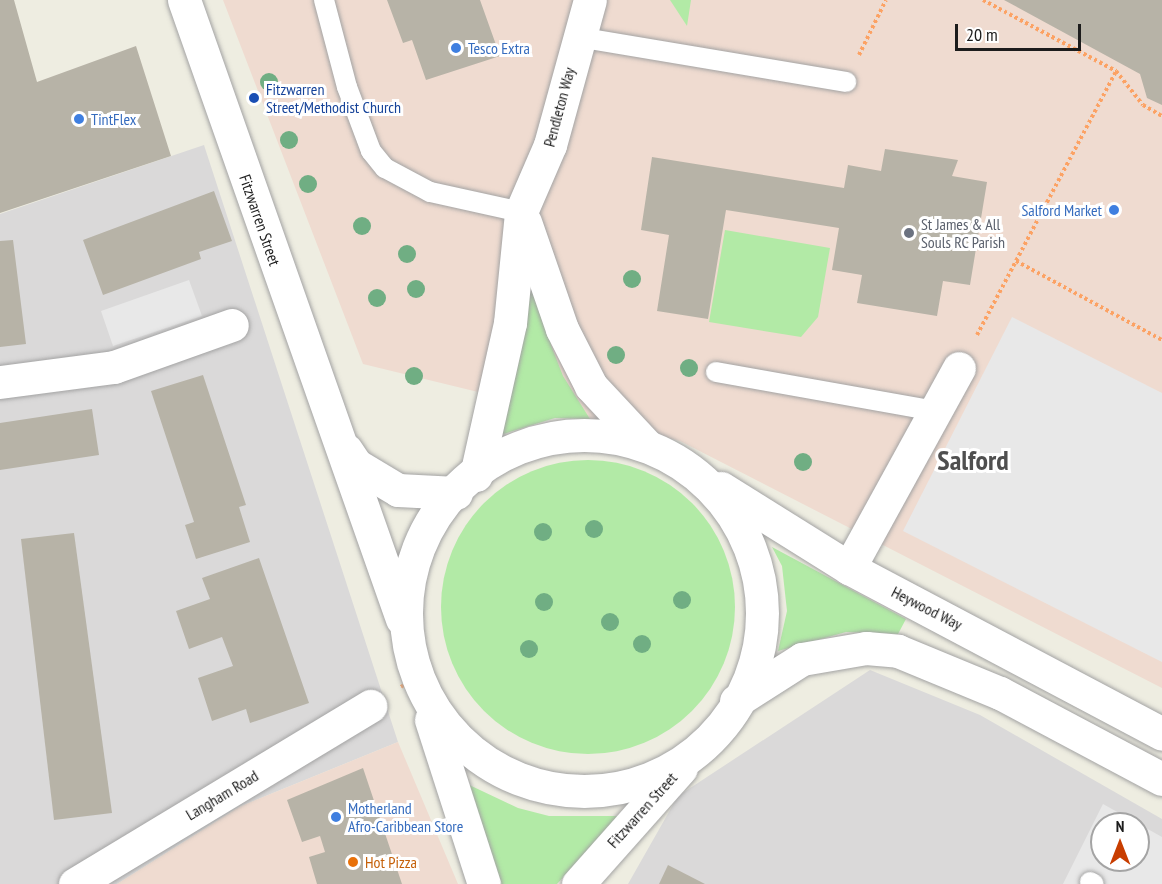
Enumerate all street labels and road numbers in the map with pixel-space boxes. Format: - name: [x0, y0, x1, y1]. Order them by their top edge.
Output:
- street label: Pendleton Way: [539, 65, 579, 149]
- street label: Fitzwarren Street: [235, 172, 285, 268]
- street label: Heywood Way: [888, 582, 966, 634]
- street label: Langham Road: [182, 766, 262, 824]
- street label: Fitzwarren Street: [603, 768, 681, 852]

